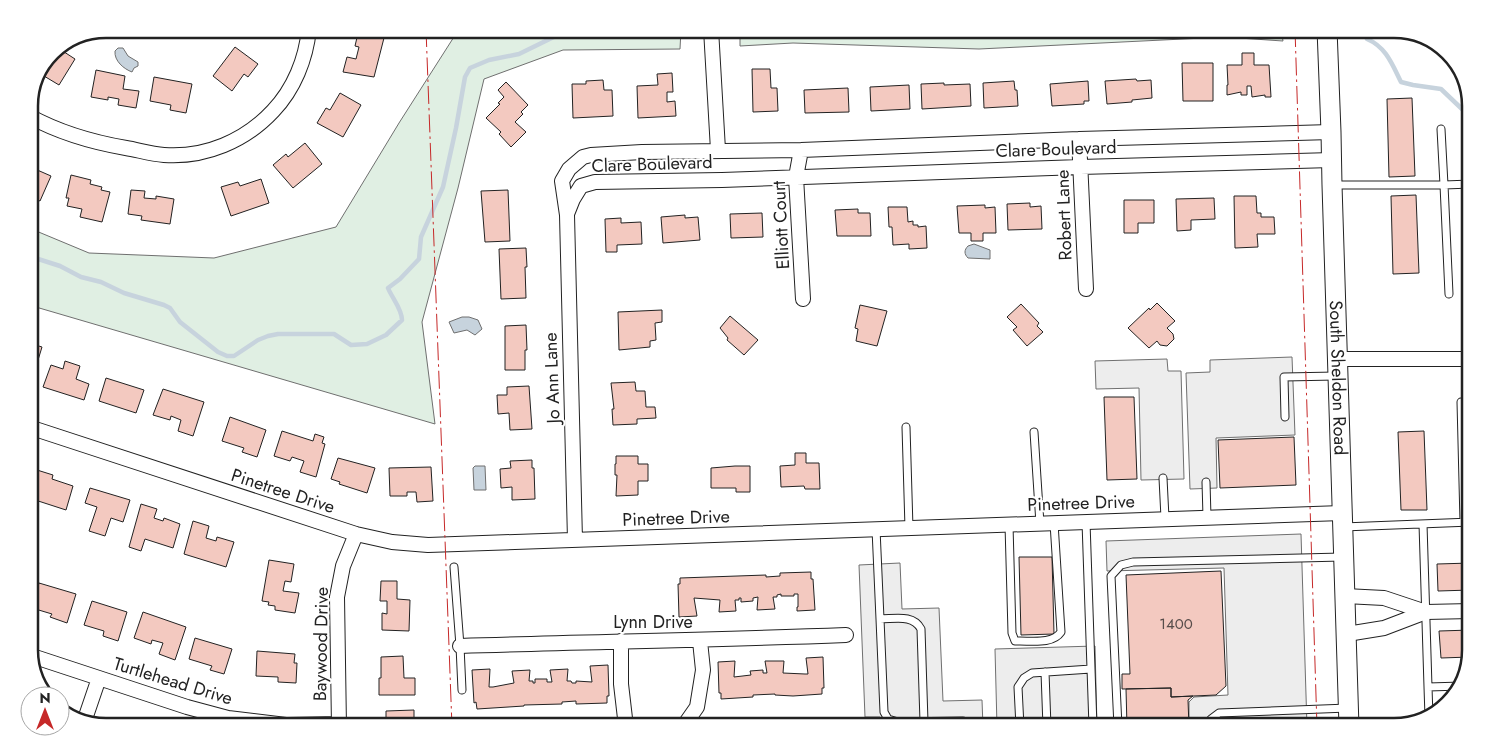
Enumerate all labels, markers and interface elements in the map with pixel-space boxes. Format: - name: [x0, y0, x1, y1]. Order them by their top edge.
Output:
- street label: Clare Boulevard: [995, 134, 1117, 164]
- street label: Clare Boulevard: [591, 149, 713, 179]
- street label: Robert Lane: [1049, 169, 1079, 261]
- street label: Elliott Court: [766, 179, 796, 270]
- street label: South Sheldon Road: [1323, 300, 1353, 456]
- street label: Jo Ann Lane: [537, 332, 567, 426]
- street label: Pinetree Drive: [228, 462, 338, 520]
- street label: Pinetree Drive: [1027, 488, 1135, 518]
- street label: Pinetree Drive: [622, 503, 730, 533]
- street label: Baywood Drive: [307, 587, 335, 701]
- street label: Lynn Drive: [613, 609, 693, 635]
- house number: 1400: [1159, 613, 1193, 635]
- street label: Turtlehead Drive: [110, 651, 236, 711]
- north arrow: [20, 686, 70, 736]
- text: N: [39, 688, 51, 708]

